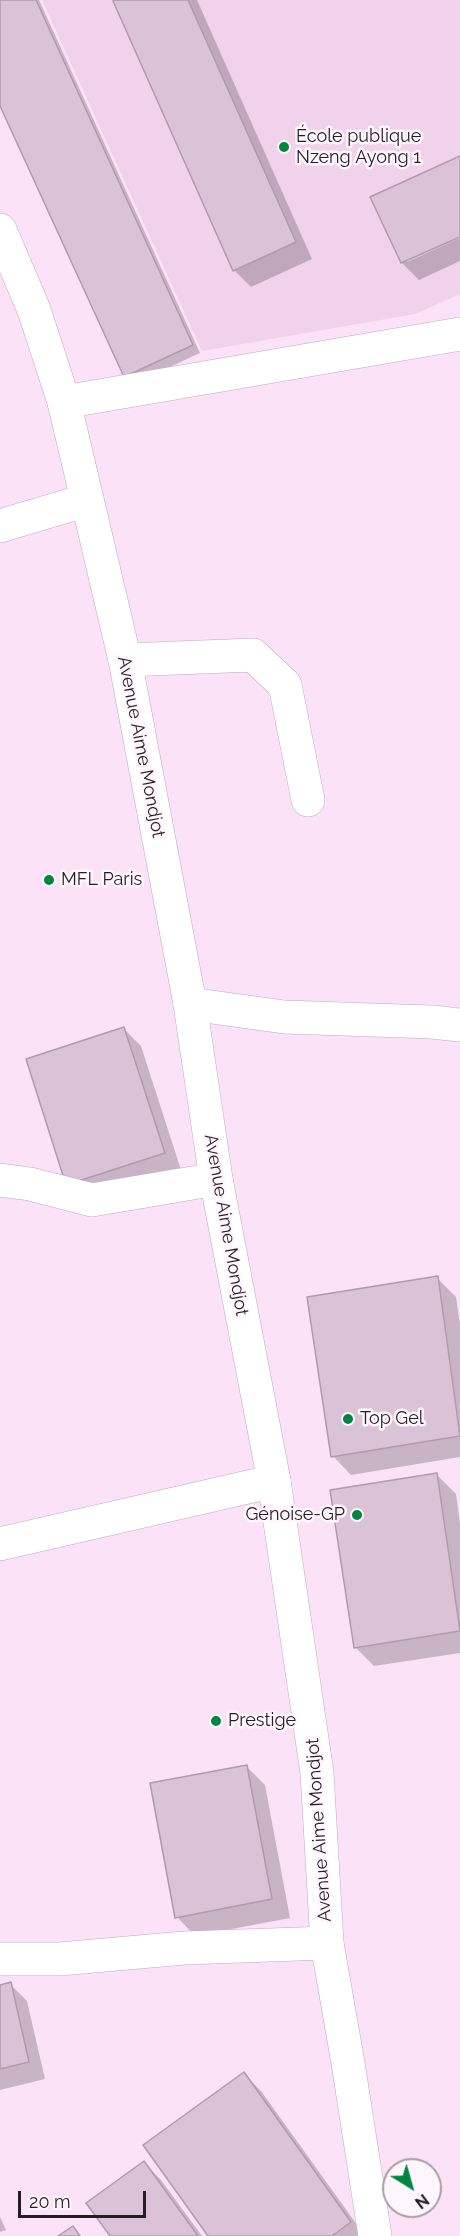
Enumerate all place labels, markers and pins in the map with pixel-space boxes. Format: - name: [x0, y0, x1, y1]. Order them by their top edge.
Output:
- place label: École publique Nzeng Ayong 1: [296, 126, 421, 168]
- marker: École publique Nzeng Ayong 1: [277, 140, 291, 154]
- place label: MFL Paris: [61, 869, 142, 891]
- marker: MFL Paris: [42, 873, 56, 887]
- place label: Top Gel: [360, 1408, 424, 1430]
- marker: Top Gel: [341, 1412, 355, 1426]
- place label: Génoise-GP: [245, 1504, 345, 1526]
- marker: Génoise-GP: [350, 1508, 364, 1522]
- place label: Prestige: [228, 1710, 296, 1732]
- marker: Prestige: [209, 1714, 223, 1728]

